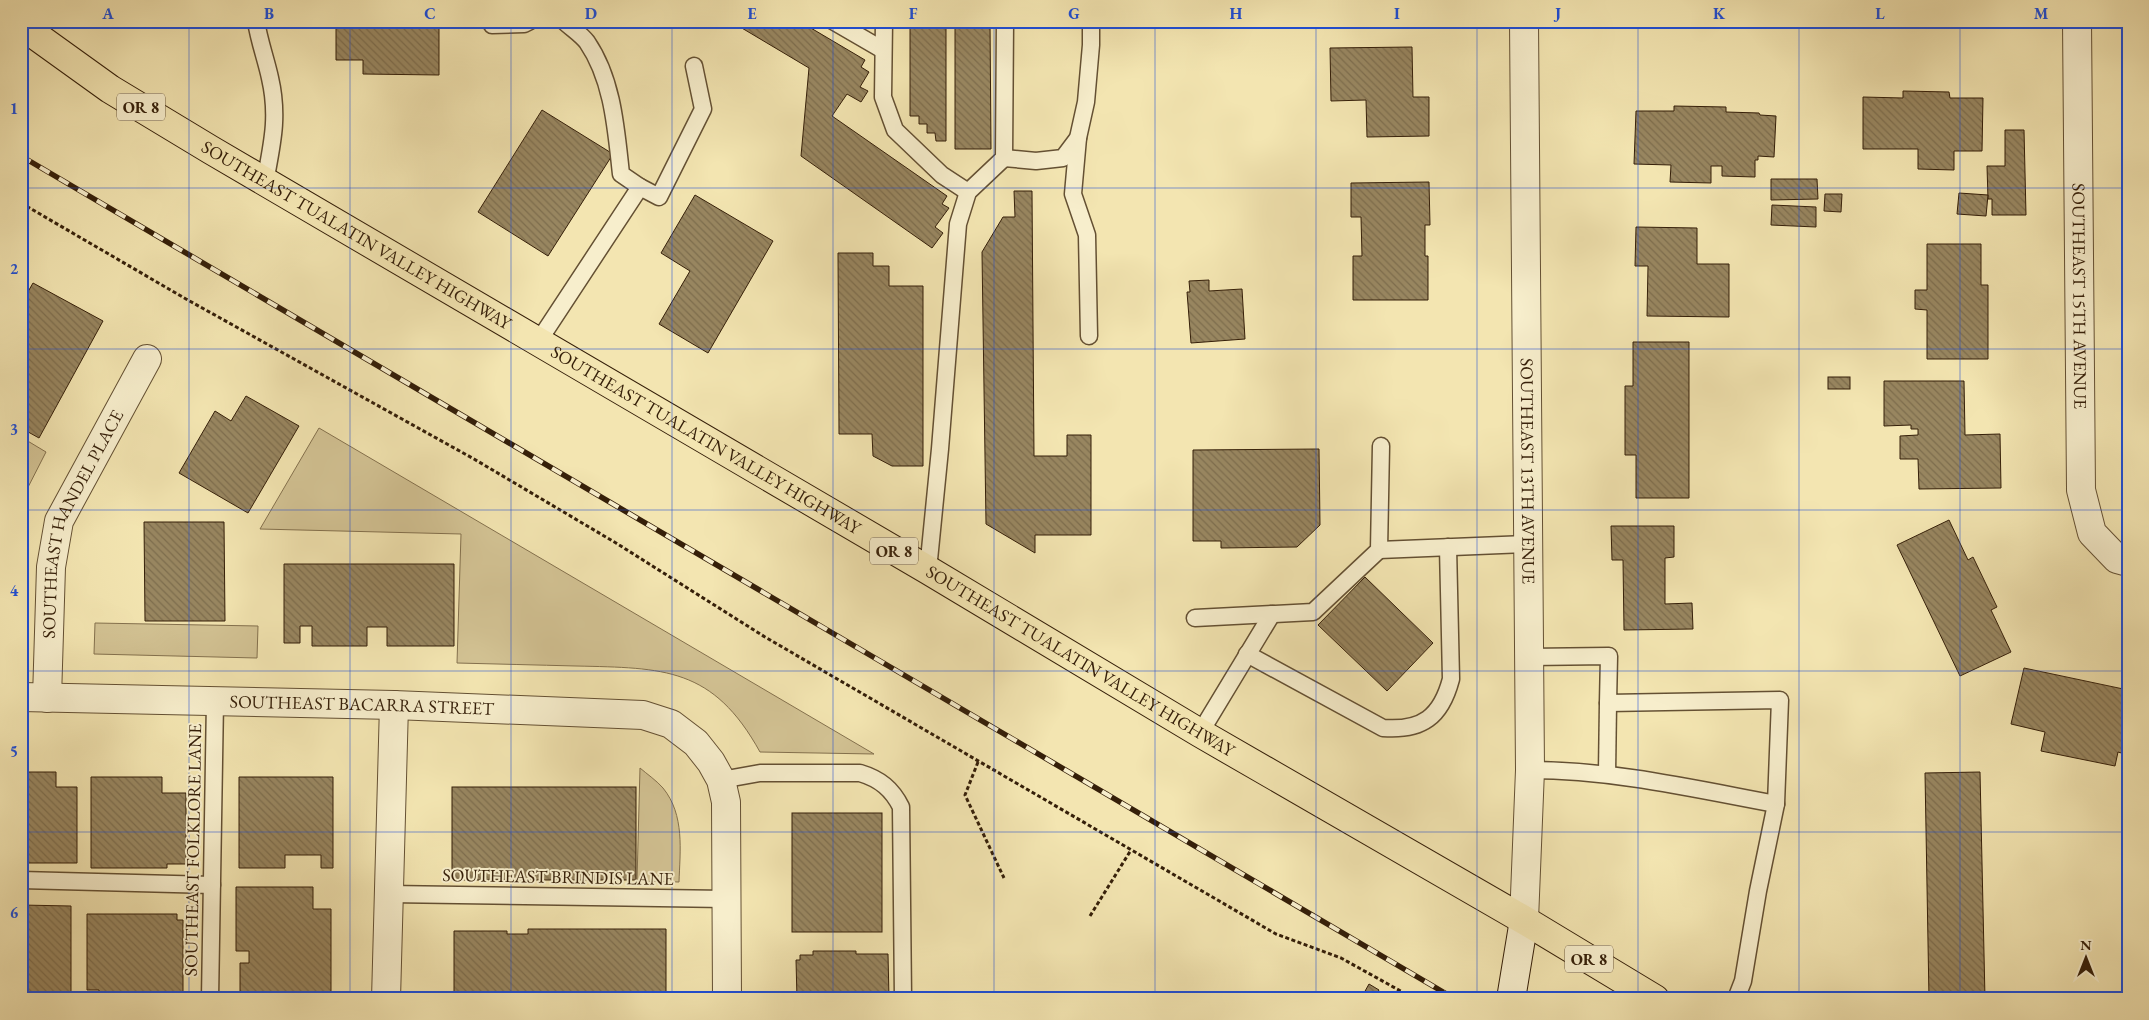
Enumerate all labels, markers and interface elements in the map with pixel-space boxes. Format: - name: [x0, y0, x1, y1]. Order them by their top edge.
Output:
- text: A: [101, 3, 114, 24]
- text: B: [264, 3, 274, 24]
- text: C: [424, 3, 436, 24]
- text: D: [585, 3, 597, 24]
- text: E: [747, 3, 757, 24]
- text: F: [909, 3, 918, 24]
- text: G: [1068, 3, 1080, 24]
- text: H: [1230, 3, 1243, 24]
- text: I: [1394, 3, 1400, 24]
- text: J: [1553, 3, 1561, 24]
- text: K: [1713, 3, 1726, 24]
- text: L: [1875, 3, 1885, 24]
- text: M: [2034, 3, 2049, 24]
- road number: OR 8: [117, 94, 165, 120]
- text: 1: [10, 98, 18, 119]
- street label: SOUTHEAST TUALATIN VALLEY HIGHWAY: [197, 135, 517, 335]
- street label: SOUTHEAST 15TH AVENUE: [2067, 183, 2092, 409]
- text: 2: [10, 258, 19, 279]
- street label: SOUTHEAST TUALATIN VALLEY HIGHWAY: [547, 340, 867, 540]
- street label: SOUTHEAST 13TH AVENUE: [1516, 358, 1541, 584]
- street label: SOUTHEAST HANDEL PLACE: [37, 406, 128, 639]
- text: 3: [10, 419, 18, 440]
- road number: OR 8: [870, 538, 918, 564]
- street label: SOUTHEAST TUALATIN VALLEY HIGHWAY: [922, 560, 1240, 762]
- text: 4: [10, 580, 19, 601]
- street label: SOUTHEAST BACARRA STREET: [229, 689, 496, 720]
- street label: SOUTHEAST FOLKLORE LANE: [179, 724, 206, 976]
- text: 5: [10, 741, 18, 762]
- street label: SOUTHEAST BRINDIS LANE: [442, 863, 674, 890]
- text: 6: [10, 902, 19, 923]
- north arrow: [2062, 932, 2112, 982]
- text: N: [2080, 936, 2092, 954]
- road number: OR 8: [1565, 946, 1613, 972]

